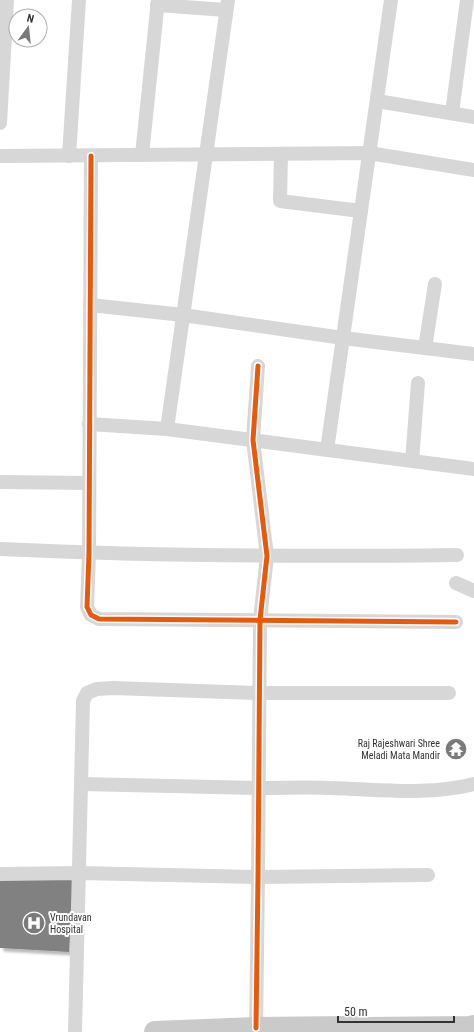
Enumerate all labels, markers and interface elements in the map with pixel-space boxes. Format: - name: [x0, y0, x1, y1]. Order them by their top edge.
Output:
- north arrow: [8, 8, 48, 48]
- text: N: [26, 12, 36, 26]
- temple icon: Raj Rajeshwari Shree Meladi Mata Mandir: [443, 736, 469, 762]
- place label: Raj Rajeshwari Shree Meladi Mata Mandir: [358, 738, 440, 761]
- hospital icon: Vrundavan Hospital: [21, 910, 47, 936]
- place label: Vrundavan Hospital: [50, 912, 92, 935]
- scale bar: [338, 998, 454, 1024]
- text: 50 m: [344, 1005, 368, 1019]

